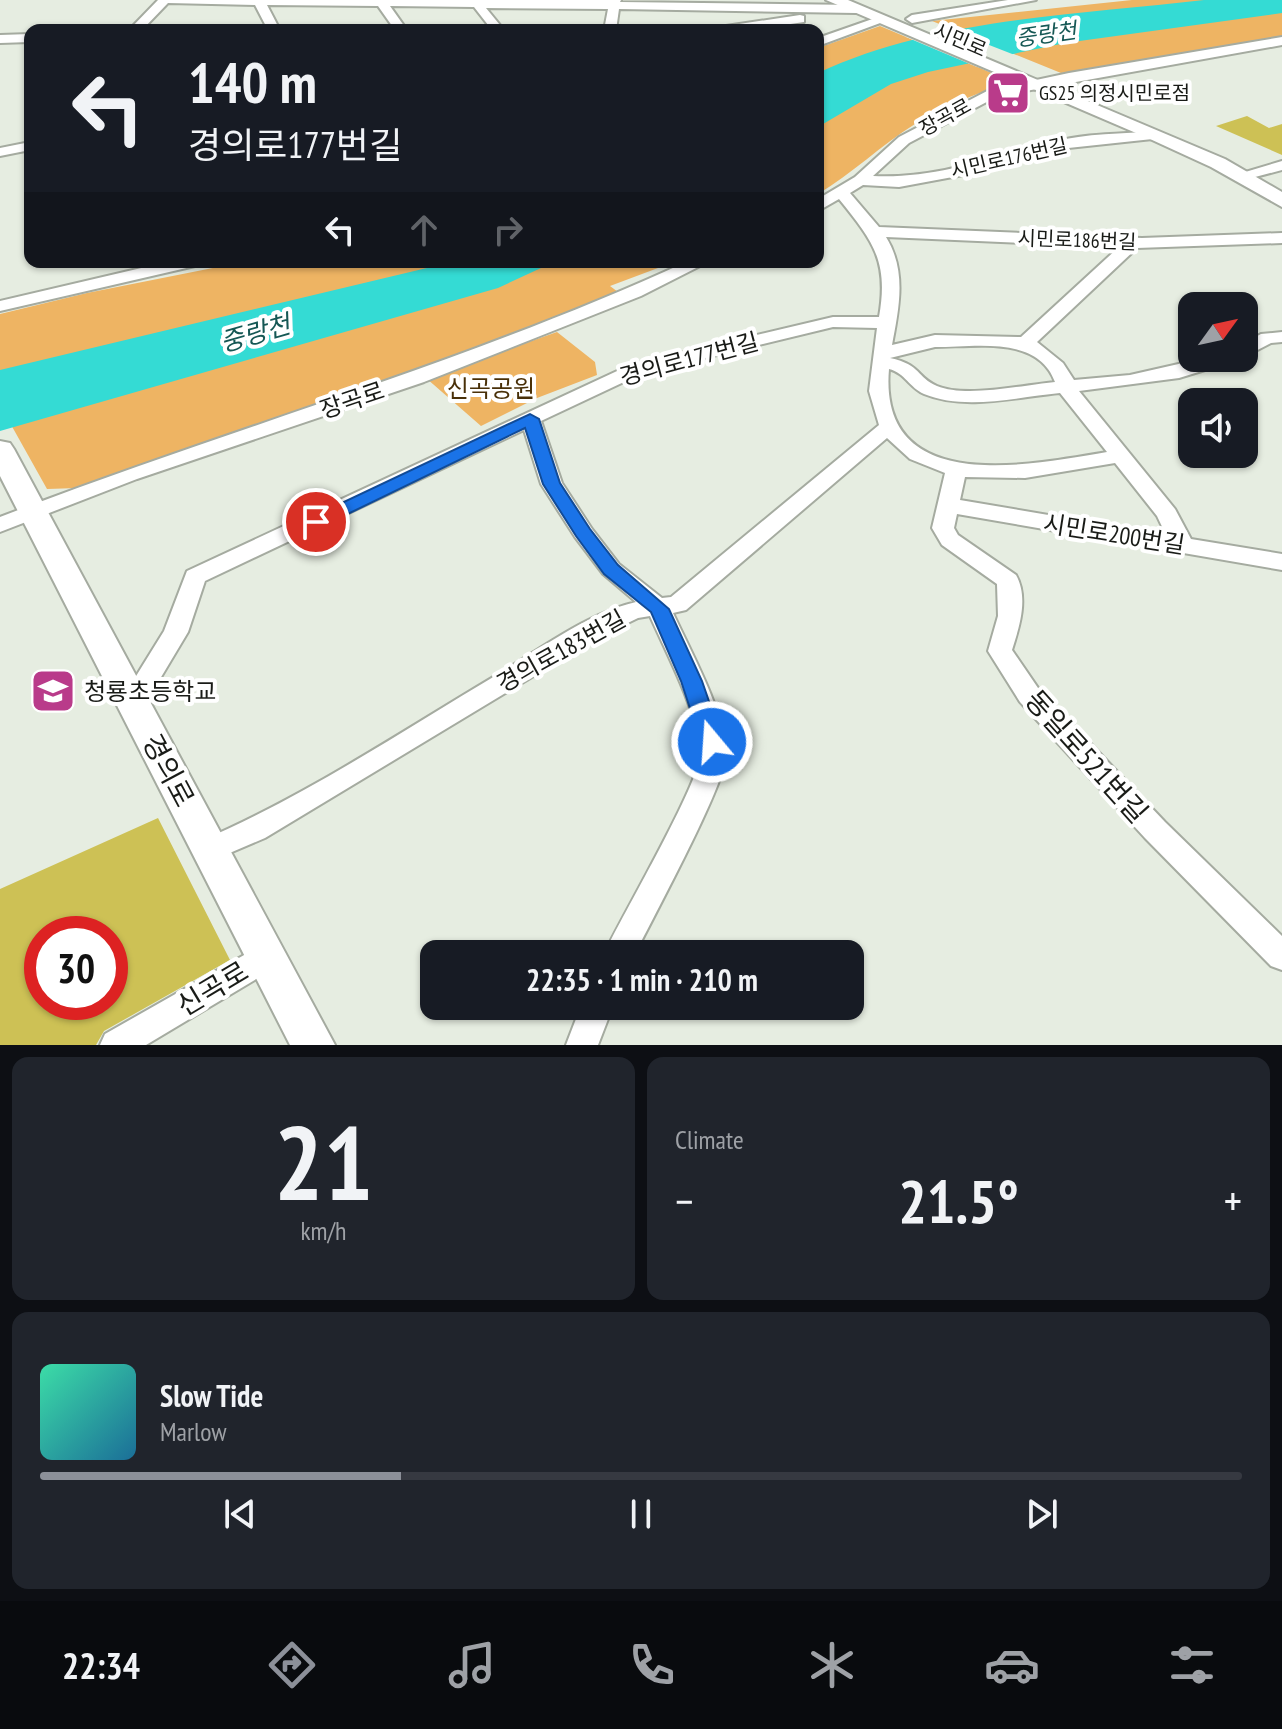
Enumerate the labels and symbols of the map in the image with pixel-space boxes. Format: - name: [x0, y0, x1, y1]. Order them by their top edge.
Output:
- water label: 중랑천: [1014, 16, 1081, 52]
- street label: 시민로: [930, 17, 990, 63]
- supermarket icon: GS25 의정시민로점: [984, 69, 1032, 117]
- place label: GS25 의정시민로점: [1039, 80, 1190, 106]
- street label: 장곡로: [915, 92, 975, 142]
- street label: 시민로176번길: [948, 132, 1070, 184]
- street label: 시민로186번길: [1017, 225, 1137, 255]
- north arrow: [1178, 292, 1258, 372]
- water label: 중랑천: [216, 306, 297, 359]
- street label: 경의로177번길: [616, 326, 762, 392]
- park label: 신곡공원: [447, 373, 535, 404]
- street label: 장곡로: [316, 375, 388, 425]
- pin: [282, 488, 350, 556]
- street label: 시민로200번길: [1041, 508, 1187, 560]
- street label: 경의로183번길: [491, 603, 631, 699]
- school or university icon: 청룡초등학교: [29, 667, 77, 715]
- place label: 청룡초등학교: [84, 676, 216, 707]
- street label: 동일로521번길: [1018, 682, 1156, 830]
- position arrow: [670, 700, 754, 784]
- street label: 경의로: [135, 727, 203, 813]
- speed limit sign: 30: [24, 916, 128, 1020]
- street label: 신곡로: [169, 952, 255, 1024]

